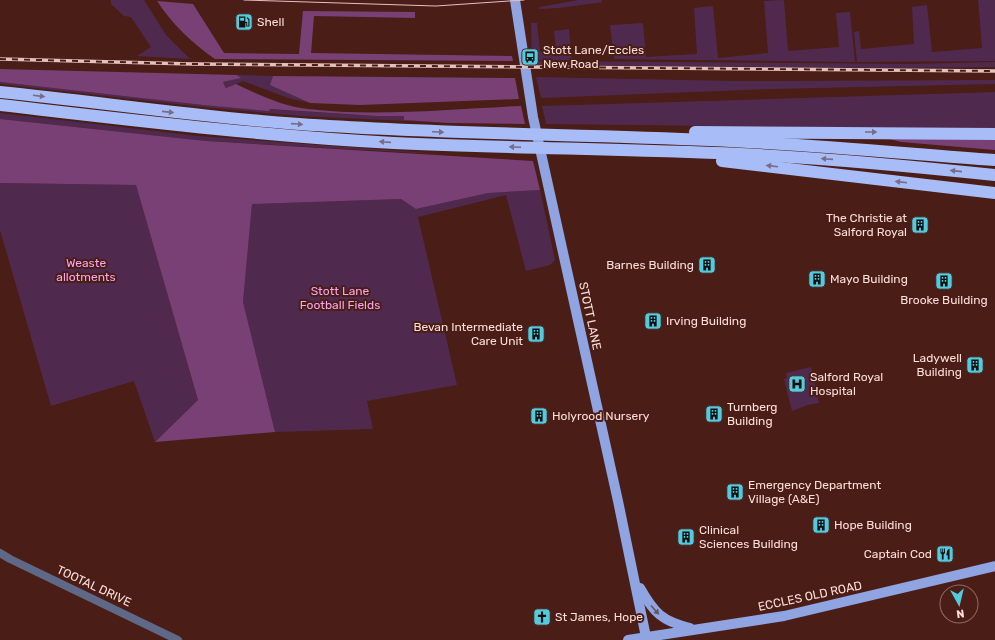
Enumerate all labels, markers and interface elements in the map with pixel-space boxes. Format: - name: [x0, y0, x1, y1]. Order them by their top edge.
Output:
- fuel station icon: Shell: [234, 12, 254, 32]
- place label: Shell: [257, 15, 284, 29]
- place label: Stott Lane/Eccles New Road: [543, 43, 644, 71]
- bus stop icon: Stott Lane/Eccles New Road: [520, 47, 540, 67]
- one-way arrow: [33, 93, 45, 99]
- one-way arrow: [162, 108, 174, 115]
- one-way arrow: [291, 120, 303, 127]
- one-way arrow: [432, 128, 444, 135]
- one-way arrow: [865, 129, 878, 135]
- one-way arrow: [378, 139, 391, 145]
- one-way arrow: [508, 144, 521, 150]
- one-way arrow: [821, 156, 833, 163]
- one-way arrow: [766, 163, 778, 169]
- one-way arrow: [950, 167, 962, 174]
- one-way arrow: [895, 178, 907, 185]
- place label: The Christie at Salford Royal: [826, 211, 907, 239]
- building icon: The Christie at Salford Royal: [910, 215, 930, 235]
- building icon: Barnes Building: [697, 255, 717, 275]
- park label: Weaste allotments: [56, 256, 116, 284]
- place label: Barnes Building: [606, 258, 694, 272]
- building icon: Mayo Building: [807, 269, 827, 289]
- building icon: Brooke Building: [934, 271, 954, 291]
- place label: Mayo Building: [830, 272, 908, 286]
- street label: STOTT LANE: [576, 281, 604, 351]
- park label: Stott Lane Football Fields: [300, 284, 380, 312]
- place label: Brooke Building: [900, 293, 988, 307]
- building icon: Irving Building: [643, 311, 663, 331]
- place label: Irving Building: [666, 314, 746, 328]
- place label: Bevan Intermediate Care Unit: [413, 320, 523, 348]
- building icon: Bevan Intermediate Care Unit: [526, 324, 546, 344]
- place label: Ladywell Building: [913, 351, 962, 379]
- building icon: Ladywell Building: [965, 355, 985, 375]
- place label: Salford Royal Hospital: [810, 370, 883, 398]
- hospital icon: Salford Royal Hospital: [787, 374, 807, 394]
- place label: Turnberg Building: [727, 400, 778, 428]
- building icon: Turnberg Building: [704, 404, 724, 424]
- building icon: Holyrood Nursery: [529, 406, 549, 426]
- place label: Holyrood Nursery: [552, 409, 650, 423]
- place label: Emergency Department Village (A&E): [748, 478, 882, 506]
- building icon: Emergency Department Village (A&E): [725, 482, 745, 502]
- building icon: Hope Building: [811, 515, 831, 535]
- place label: Hope Building: [834, 518, 912, 532]
- place label: Clinical Sciences Building: [699, 523, 798, 551]
- building icon: Clinical Sciences Building: [676, 527, 696, 547]
- restaurant icon: Captain Cod: [935, 544, 955, 564]
- place label: Captain Cod: [864, 547, 932, 561]
- street label: TOOTAL DRIVE: [54, 563, 134, 609]
- street label: ECCLES OLD ROAD: [757, 578, 863, 614]
- north arrow: [939, 584, 979, 624]
- one-way arrow: [650, 605, 659, 615]
- text: N: [955, 606, 965, 620]
- church icon: St James, Hope: [532, 607, 552, 627]
- place label: St James, Hope: [555, 610, 643, 624]

